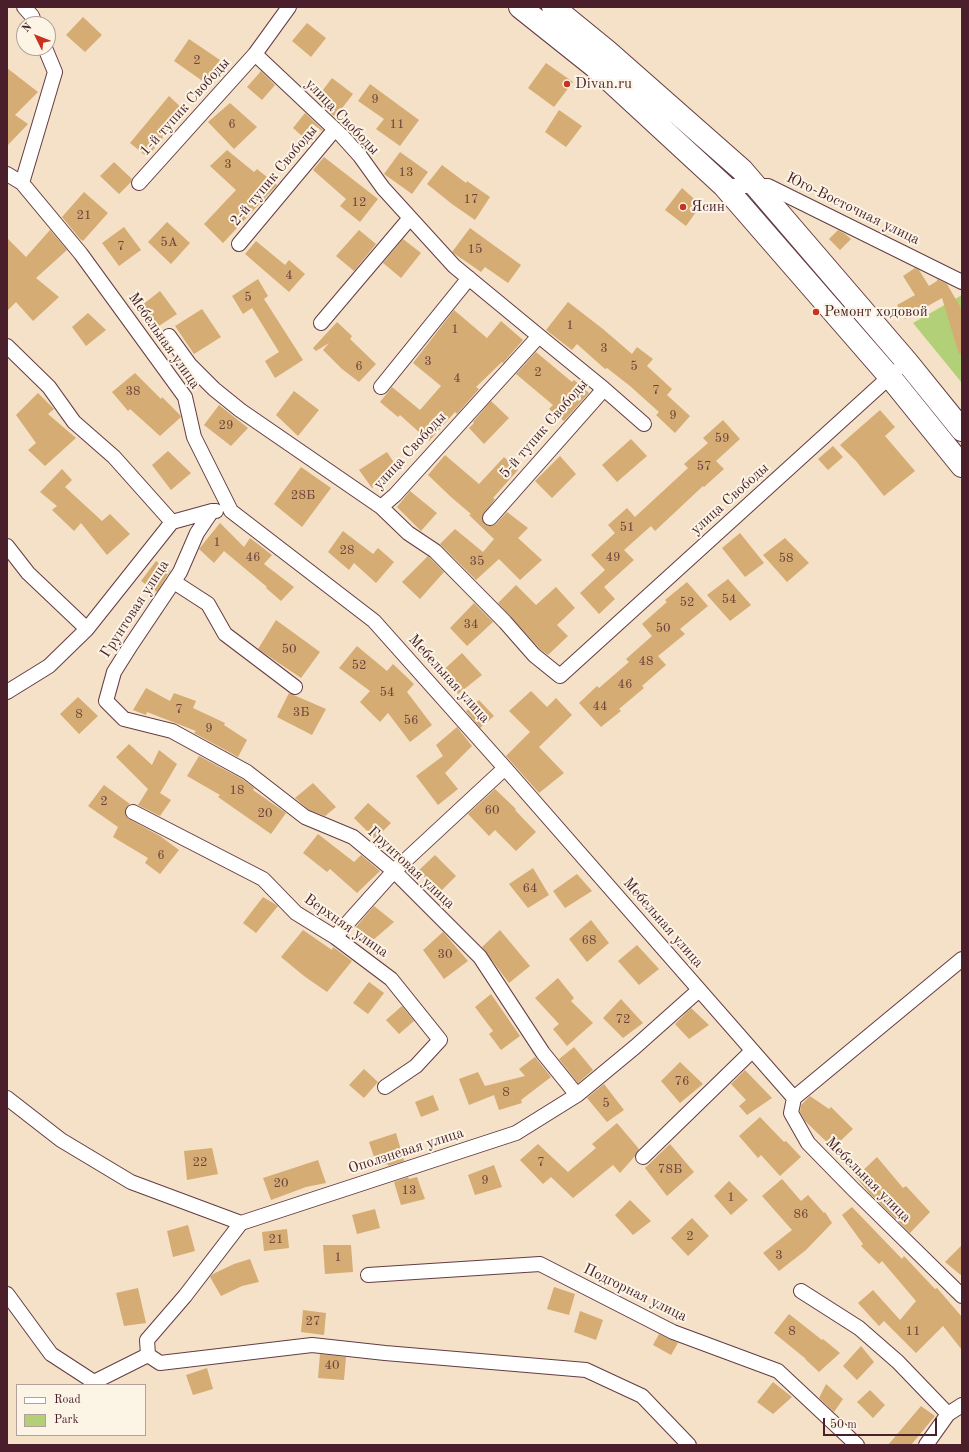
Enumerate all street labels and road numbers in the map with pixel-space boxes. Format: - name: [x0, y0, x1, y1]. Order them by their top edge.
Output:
- street label: 1-й тупик Свободы: [136, 54, 234, 160]
- street label: улица Свободы: [301, 75, 383, 159]
- street label: 2-й тупик Свободы: [227, 122, 321, 230]
- street label: Юго-Восточная улица: [783, 169, 923, 249]
- street label: Мебельная улица: [124, 289, 204, 393]
- street label: 5-й тупик Свободы: [496, 376, 592, 482]
- street label: улица Свободы: [370, 409, 450, 493]
- street label: улица Свободы: [687, 459, 773, 539]
- street label: Грунтовая улица: [97, 557, 173, 661]
- street label: Мебельная улица: [404, 631, 494, 727]
- street label: Грунтовая улица: [364, 823, 458, 913]
- street label: Мебельная улица: [619, 874, 707, 972]
- street label: Верхняя улица: [300, 890, 392, 962]
- street label: Оползневая улица: [346, 1124, 466, 1178]
- street label: Мебельная улица: [821, 1133, 915, 1227]
- street label: Подгорная улица: [580, 1260, 690, 1326]

